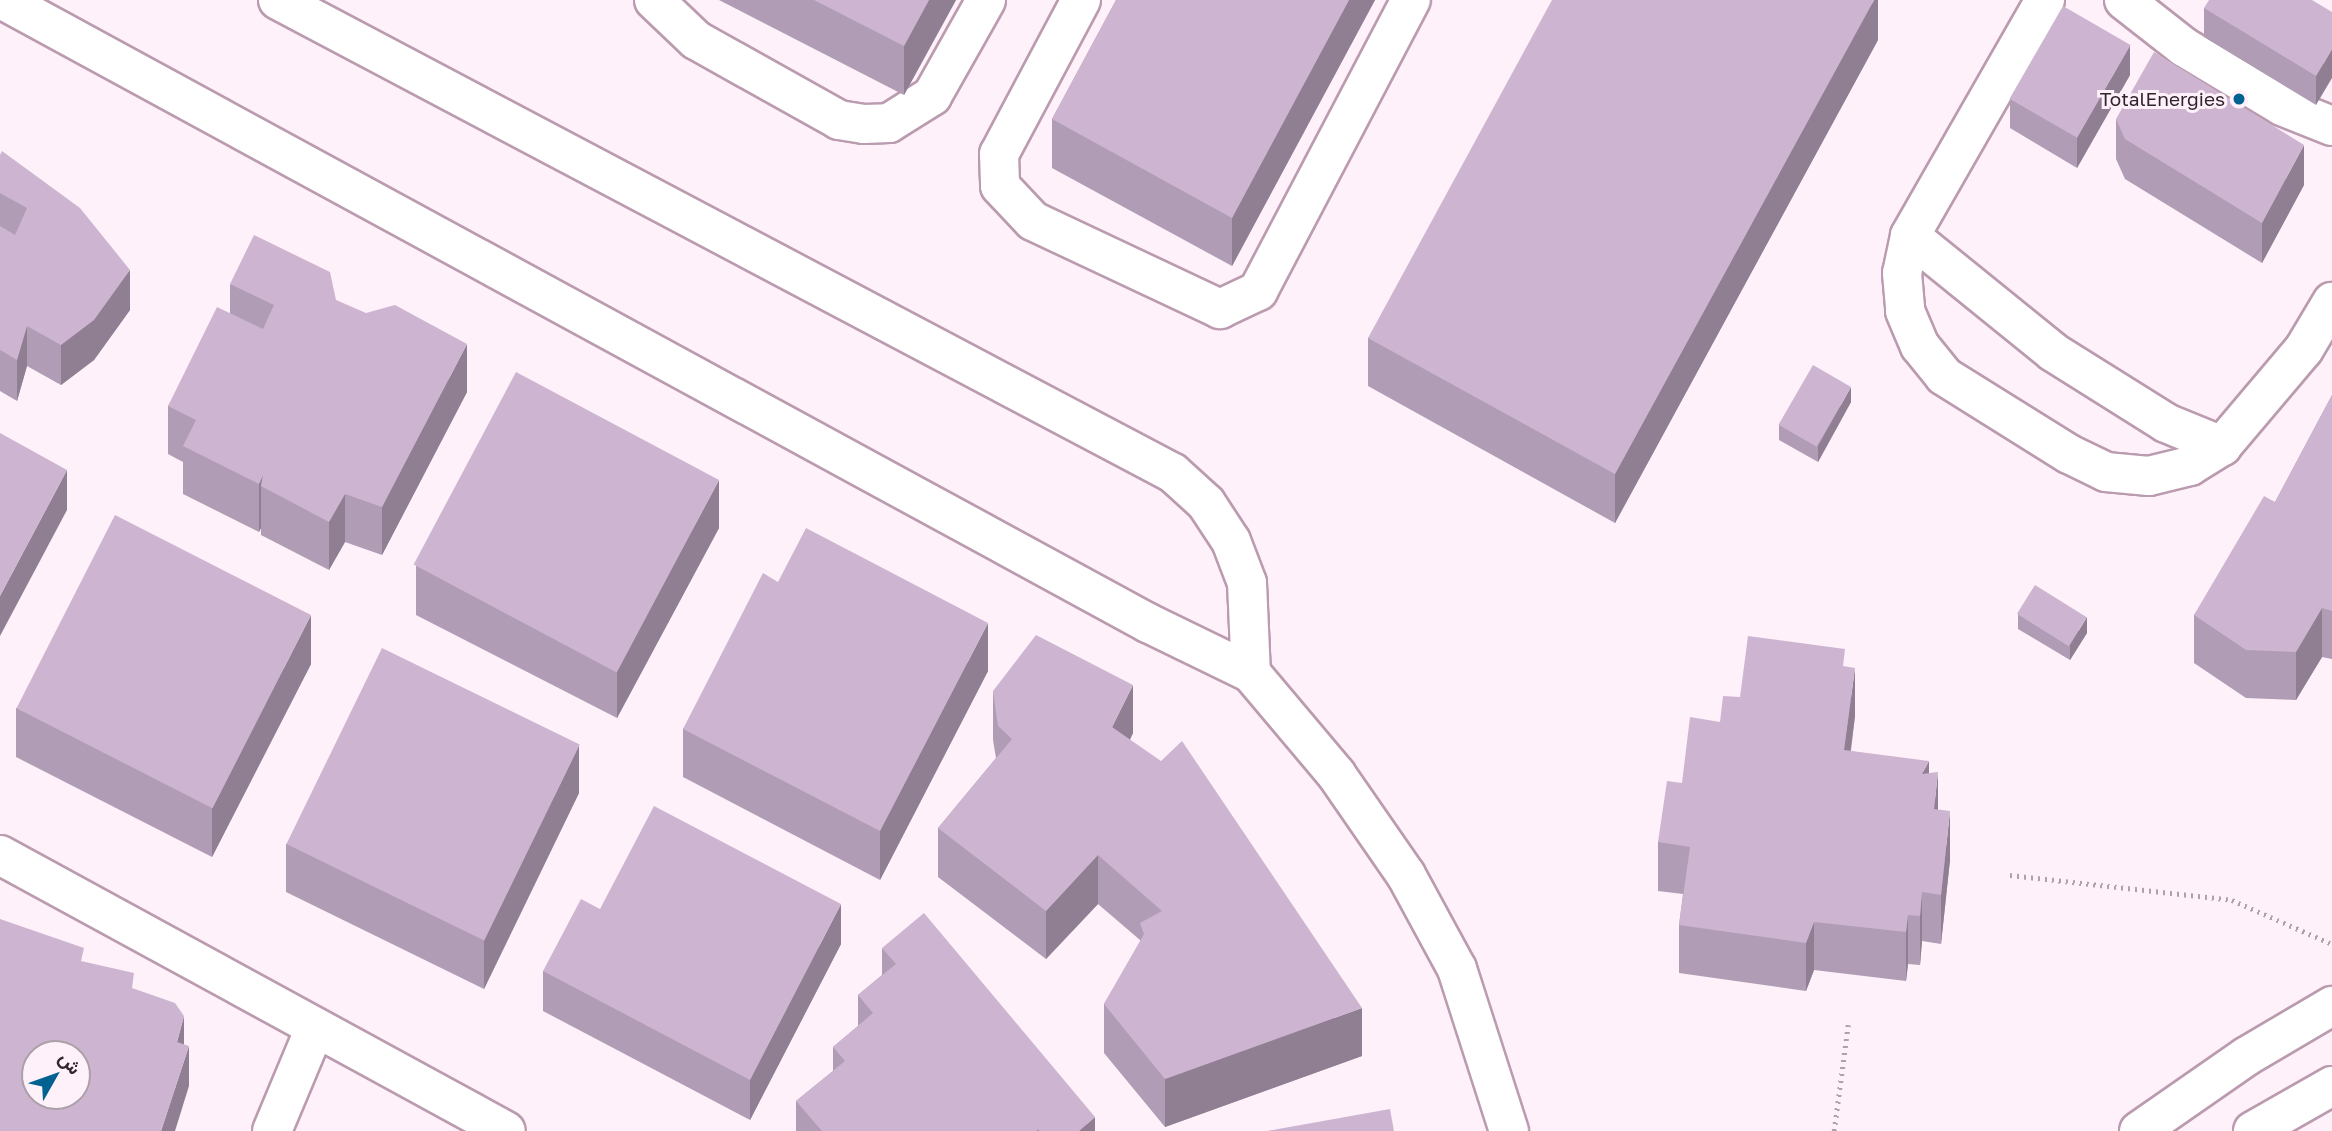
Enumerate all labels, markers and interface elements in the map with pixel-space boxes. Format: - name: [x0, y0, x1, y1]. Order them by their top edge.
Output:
- place label: TotalEnergies: [2100, 88, 2225, 110]
- marker: TotalEnergies: [2231, 91, 2247, 107]
- north arrow: [21, 1040, 91, 1110]
- text: ش: [55, 1046, 87, 1079]

